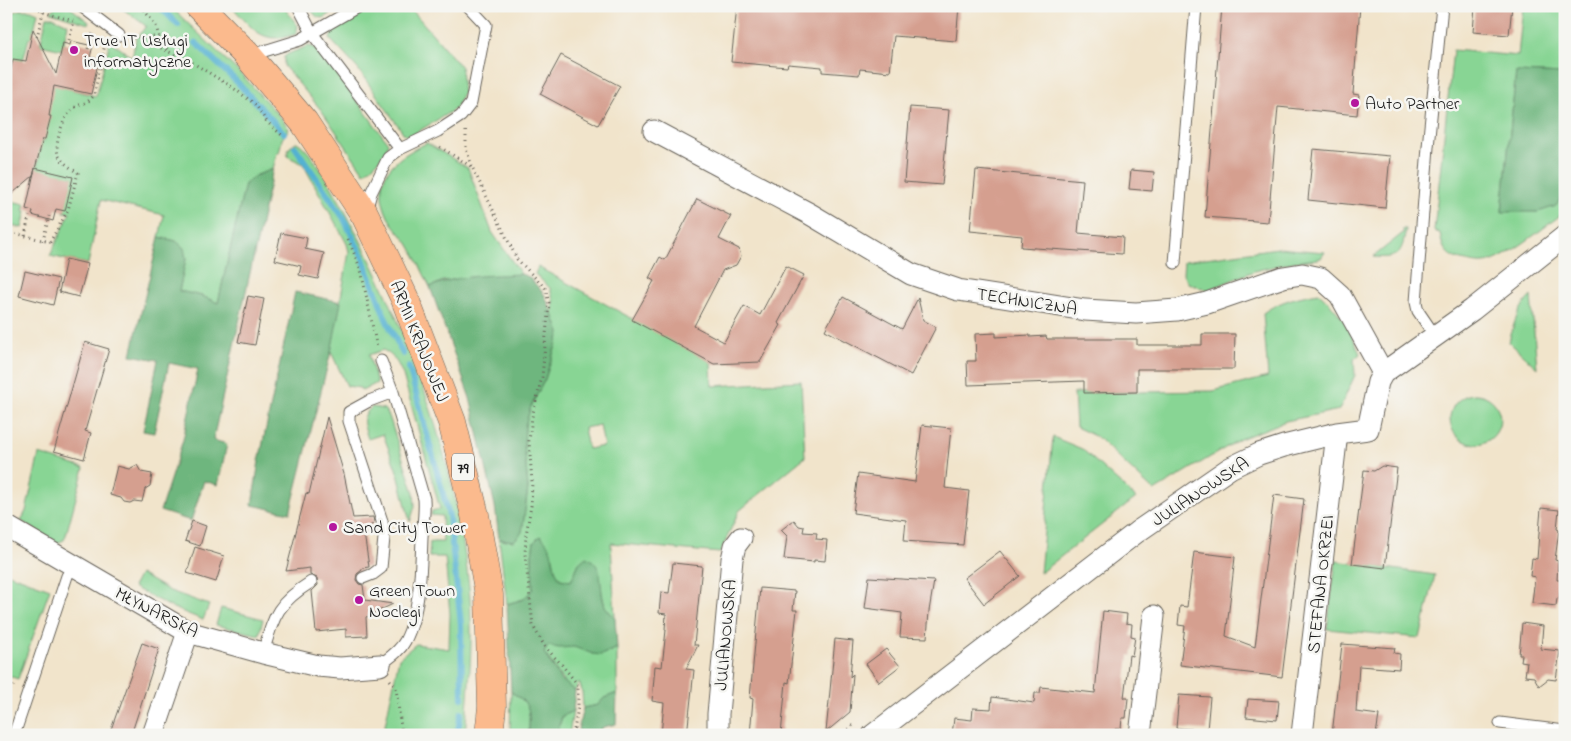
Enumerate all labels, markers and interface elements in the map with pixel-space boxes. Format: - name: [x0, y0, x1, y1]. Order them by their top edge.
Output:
- place label: True IT Usługi informatyczne: [84, 29, 192, 76]
- marker: True IT Usługi informatyczne: [68, 44, 80, 56]
- place label: Auto Partner: [1365, 92, 1460, 118]
- marker: Auto Partner: [1349, 97, 1361, 109]
- street label: ARMII KRAJOWEJ: [382, 277, 454, 406]
- street label: TECHNICZNA: [975, 282, 1079, 324]
- street label: JULIANOWSKA: [1147, 451, 1255, 534]
- road number: 79: [452, 454, 474, 481]
- street label: STEFANA OKRZEI: [1302, 514, 1342, 655]
- place label: Sand City Tower: [343, 516, 466, 542]
- marker: Sand City Tower: [327, 521, 339, 533]
- place label: Green Town Noclegi: [369, 579, 455, 627]
- street label: JULIANOWSKA: [709, 579, 745, 692]
- street label: MŁYNARSKA: [110, 582, 202, 646]
- marker: Green Town Noclegi: [353, 594, 365, 606]

